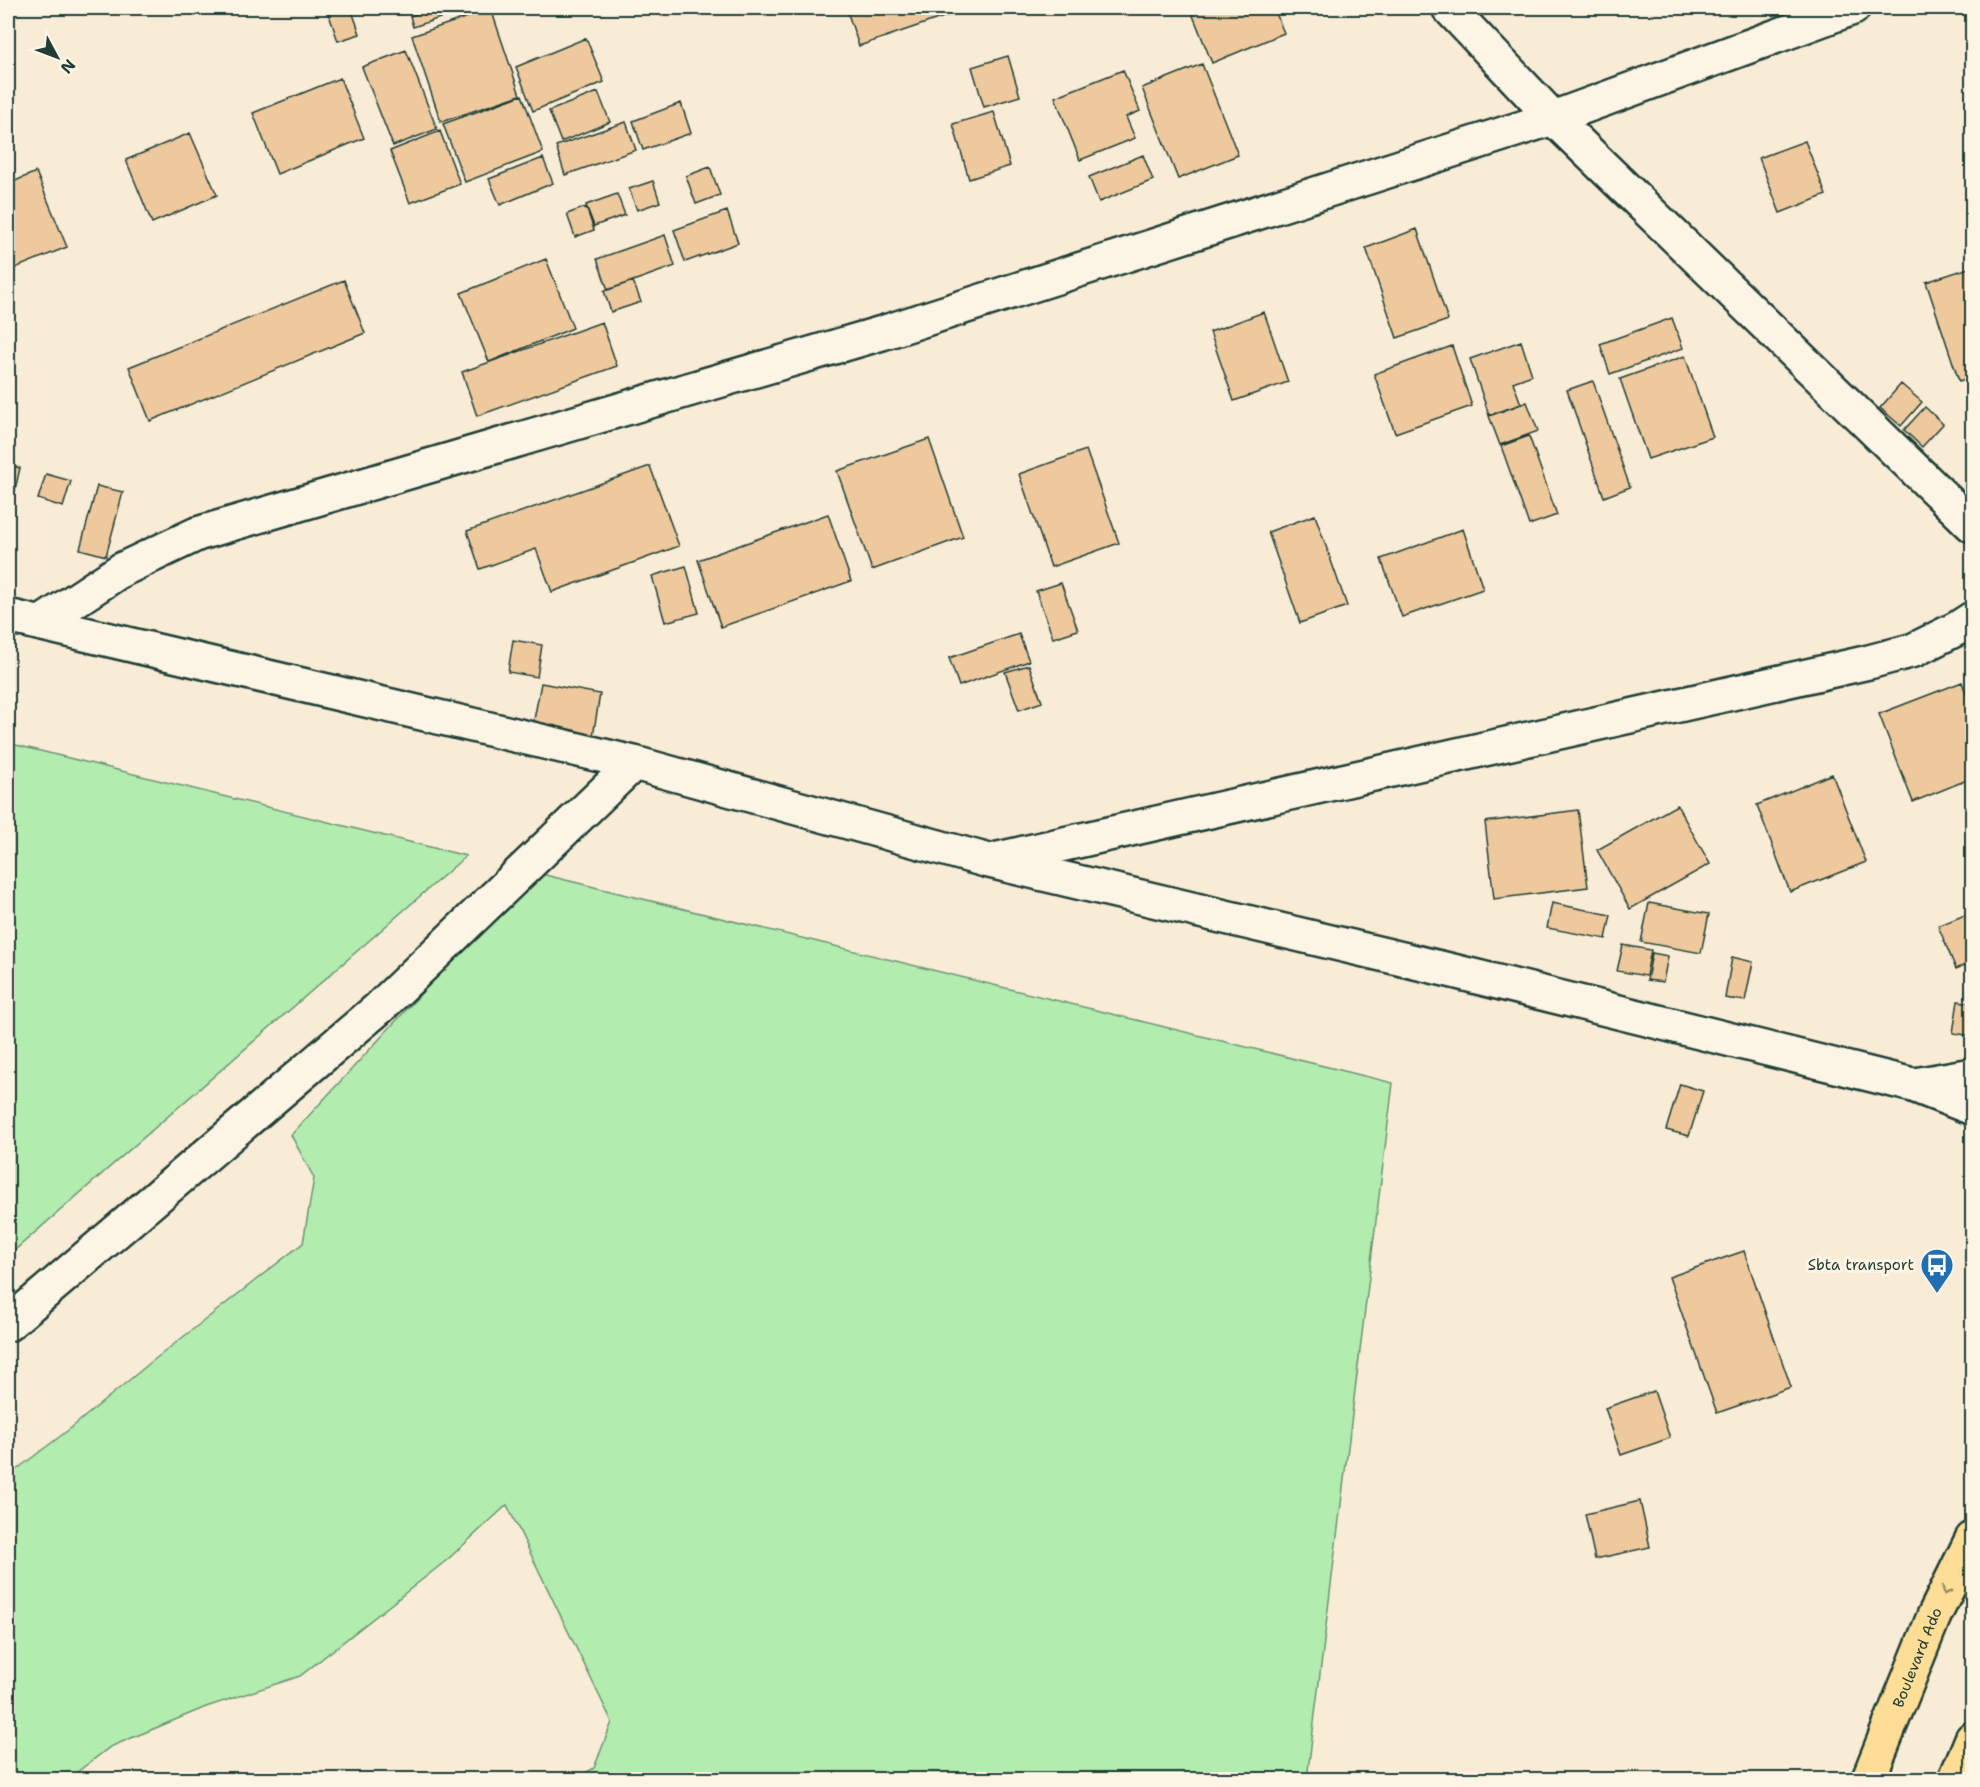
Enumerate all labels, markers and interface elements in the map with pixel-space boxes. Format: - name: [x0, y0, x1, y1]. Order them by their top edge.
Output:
- north arrow: [27, 27, 87, 87]
- text: N: [56, 55, 80, 78]
- bus stop icon: Sbta transport: [1919, 1247, 1955, 1294]
- place label: Sbta transport: [1808, 1255, 1914, 1275]
- one-way arrow: [1942, 1585, 1954, 1596]
- street label: Boulevard Ado: [1888, 1604, 1947, 1711]

